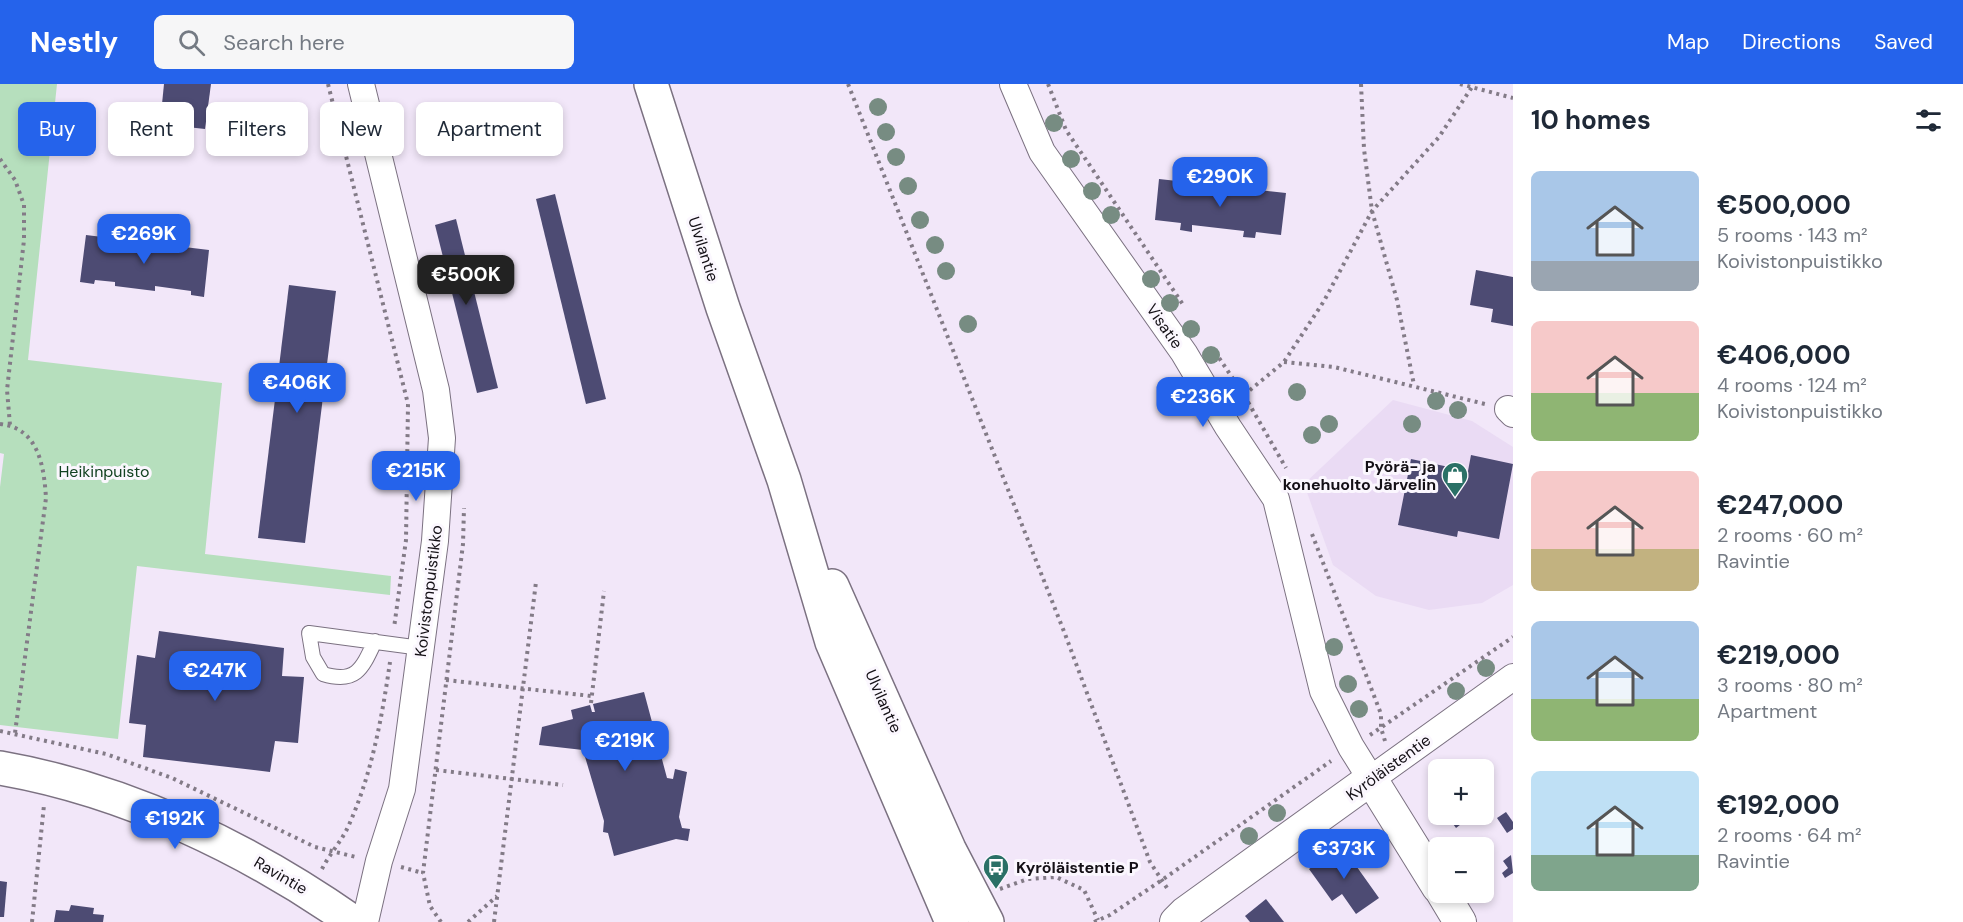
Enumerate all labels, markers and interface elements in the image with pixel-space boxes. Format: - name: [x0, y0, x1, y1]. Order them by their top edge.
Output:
- search box: [154, 15, 574, 69]
- text: Nestly: [30, 24, 118, 61]
- icon: search: [175, 26, 208, 59]
- text: Search here: [223, 28, 345, 57]
- text: Map: [1667, 28, 1709, 56]
- text: Directions: [1742, 28, 1841, 56]
- text: Saved: [1874, 28, 1933, 56]
- chip: Buy: [18, 102, 96, 156]
- chip: Rent: [108, 102, 194, 156]
- chip: Filters: [206, 102, 308, 156]
- chip: New: [320, 102, 404, 156]
- chip: Apartment: [416, 102, 563, 156]
- text: 10 homes: [1531, 103, 1651, 137]
- icon: filters: [1912, 104, 1945, 137]
- pin: €290K: [1178, 157, 1262, 208]
- text: €290K: [1186, 163, 1254, 189]
- text: €500,000: [1717, 188, 1851, 222]
- icon: home: [1579, 195, 1651, 267]
- pin: €269K: [102, 214, 186, 265]
- street label: Ulvilantie: [683, 214, 724, 284]
- text: €269K: [111, 220, 177, 246]
- text: 5 rooms · 143 m²: [1717, 222, 1868, 248]
- text: Koivistonpuistikko: [1717, 248, 1883, 274]
- pin: €500K: [424, 255, 508, 306]
- text: €500K: [431, 261, 501, 287]
- street label: Visatie: [1142, 300, 1188, 353]
- text: €406,000: [1717, 338, 1851, 372]
- icon: home: [1579, 345, 1651, 417]
- pin: €406K: [255, 363, 339, 414]
- text: €406K: [263, 369, 331, 395]
- text: 4 rooms · 124 m²: [1717, 372, 1867, 398]
- pin: €236K: [1161, 377, 1245, 428]
- text: €236K: [1170, 383, 1236, 409]
- text: Koivistonpuistikko: [1717, 398, 1883, 424]
- pin: €215K: [374, 451, 458, 502]
- place label: Pyörä- ja konehuolto Järvelin: [1283, 456, 1436, 495]
- text: €215K: [386, 457, 446, 483]
- shop icon: Pyörä- ja konehuolto Järvelin: [1440, 460, 1470, 498]
- park label: Heikinpuisto: [58, 461, 150, 482]
- text: €247,000: [1717, 488, 1843, 522]
- icon: home: [1579, 495, 1651, 567]
- text: 2 rooms · 60 m²: [1717, 522, 1863, 548]
- street label: Koivistonpuistikko: [410, 524, 447, 658]
- text: Ravintie: [1717, 548, 1790, 574]
- text: €219,000: [1717, 638, 1840, 672]
- icon: home: [1579, 645, 1651, 717]
- pin: €247K: [173, 651, 257, 702]
- text: €247K: [183, 657, 247, 683]
- street label: Ulvilantie: [860, 666, 907, 736]
- text: 3 rooms · 80 m²: [1717, 672, 1863, 698]
- text: Apartment: [1717, 698, 1817, 724]
- pin: €219K: [583, 721, 667, 772]
- text: €219K: [595, 727, 655, 753]
- street label: Kyröläistentie: [1342, 730, 1435, 805]
- map controls: [1428, 759, 1494, 903]
- button: +: [1428, 759, 1494, 825]
- text: €192,000: [1717, 788, 1840, 822]
- icon: home: [1579, 795, 1651, 867]
- pin: €192K: [133, 799, 217, 850]
- text: €192K: [145, 805, 205, 831]
- text: 2 rooms · 64 m²: [1717, 822, 1861, 848]
- pin: €373K: [1302, 829, 1386, 880]
- text: €373K: [1312, 835, 1376, 861]
- button: −: [1428, 837, 1494, 903]
- text: Ravintie: [1717, 848, 1790, 874]
- street label: Ravintie: [250, 852, 311, 899]
- bus stop icon: Kyröläistentie P: [981, 852, 1011, 890]
- place label: Kyröläistentie P: [1016, 857, 1139, 878]

